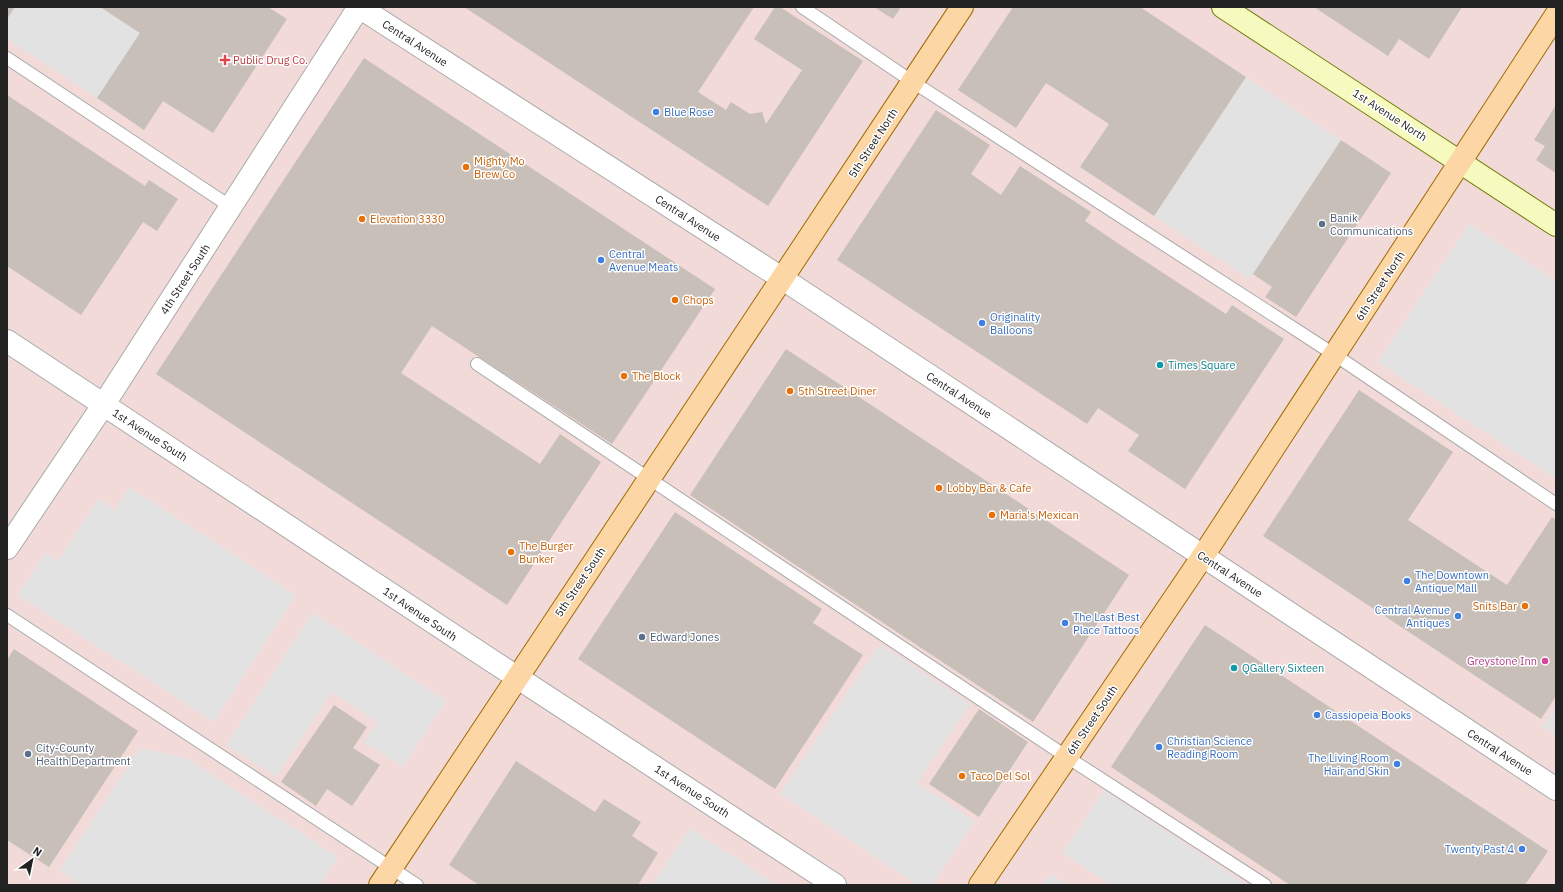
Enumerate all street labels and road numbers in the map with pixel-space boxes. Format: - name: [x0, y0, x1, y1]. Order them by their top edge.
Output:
- street label: Central Avenue: [380, 17, 450, 69]
- street label: 1st Avenue North: [1350, 86, 1430, 144]
- street label: 5th Street North: [845, 106, 901, 180]
- street label: Central Avenue: [653, 192, 723, 244]
- street label: 4th Street South: [157, 241, 213, 317]
- street label: 6th Street North: [1352, 249, 1408, 323]
- street label: Central Avenue: [924, 369, 994, 421]
- street label: 1st Avenue South: [110, 406, 190, 464]
- street label: 5th Street South: [552, 545, 608, 619]
- street label: Central Avenue: [1195, 548, 1265, 600]
- street label: 1st Avenue South: [380, 584, 460, 644]
- street label: 6th Street South: [1064, 683, 1120, 757]
- street label: Central Avenue: [1465, 726, 1535, 778]
- street label: 1st Avenue South: [652, 762, 732, 820]

